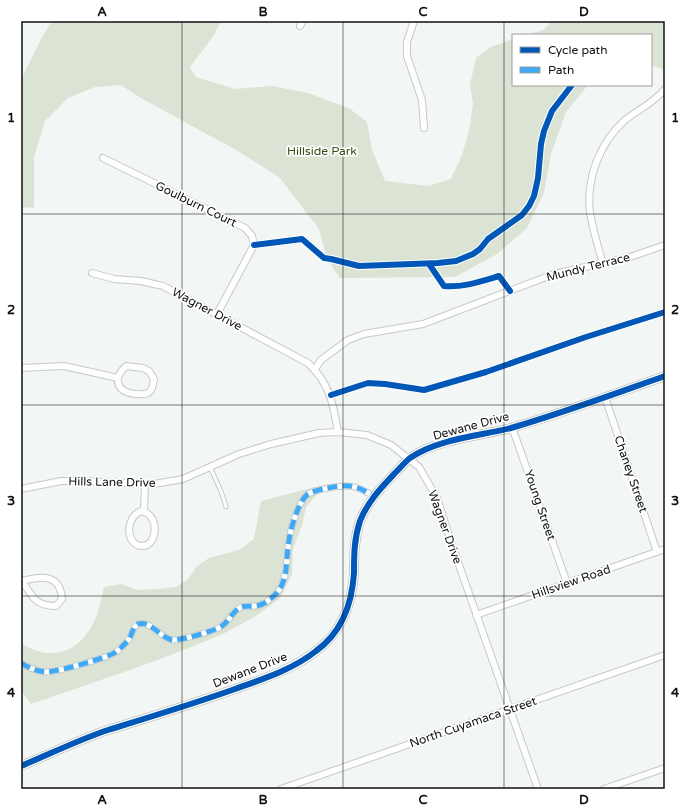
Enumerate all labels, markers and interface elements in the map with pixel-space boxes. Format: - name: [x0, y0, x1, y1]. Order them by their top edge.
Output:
- text: A: [97, 4, 107, 20]
- text: B: [258, 4, 268, 20]
- text: C: [418, 4, 428, 20]
- text: D: [579, 4, 589, 20]
- legend: [512, 34, 652, 86]
- text: Cycle path: [548, 43, 607, 57]
- text: Path: [548, 63, 574, 77]
- text: 1: [7, 110, 15, 126]
- text: 1: [671, 110, 679, 126]
- park label: Hillside Park: [287, 144, 357, 158]
- street label: Goulburn Court: [153, 178, 239, 230]
- street label: Mundy Terrace: [545, 250, 631, 284]
- street label: Wagner Drive: [170, 285, 245, 333]
- text: 2: [7, 302, 15, 318]
- text: 2: [671, 302, 679, 318]
- street label: Dewane Drive: [431, 409, 511, 443]
- street label: Chaney Street: [611, 434, 651, 515]
- street label: Young Street: [521, 468, 559, 542]
- street label: Hills Lane Drive: [68, 474, 156, 490]
- street label: Wagner Drive: [425, 488, 465, 566]
- text: 3: [7, 493, 15, 509]
- text: 3: [671, 493, 679, 509]
- street label: Hillsview Road: [530, 562, 612, 602]
- street label: Dewane Drive: [211, 649, 289, 691]
- text: 4: [7, 685, 16, 701]
- text: 4: [671, 685, 680, 701]
- street label: North Cuyamaca Street: [408, 694, 539, 750]
- text: A: [97, 792, 107, 808]
- text: B: [258, 792, 268, 808]
- text: C: [418, 792, 428, 808]
- text: D: [579, 792, 589, 808]

